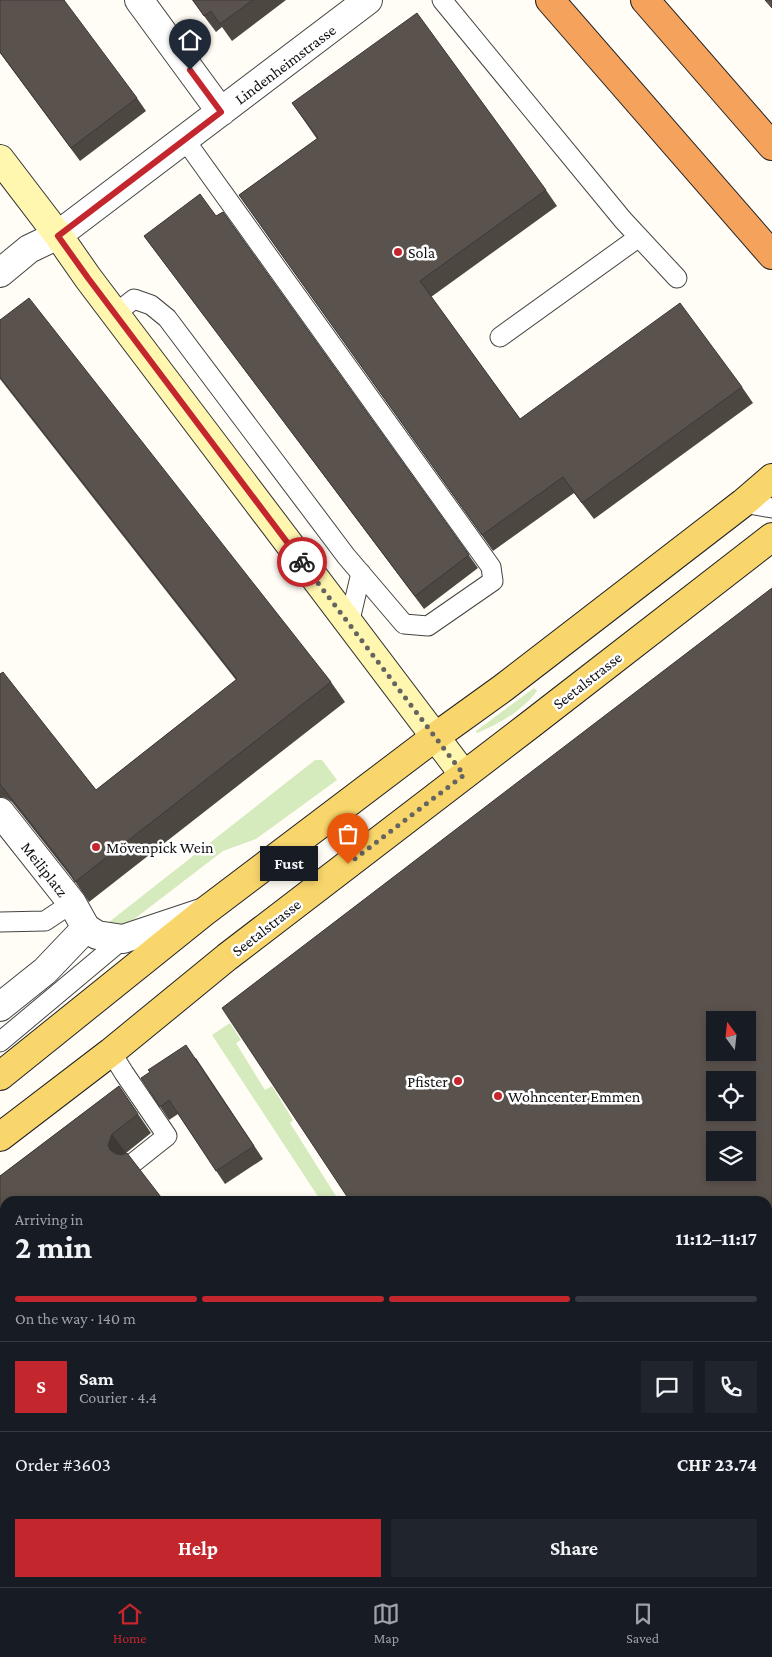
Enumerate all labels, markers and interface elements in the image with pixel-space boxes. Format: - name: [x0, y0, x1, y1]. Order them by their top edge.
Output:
- pin: [169, 19, 211, 70]
- street label: Lindenheimstrasse: [232, 21, 339, 108]
- icon: home: [176, 26, 204, 54]
- place label: Sola: [408, 244, 436, 261]
- marker: Sola: [392, 246, 404, 258]
- courier: [277, 537, 327, 587]
- icon: bike: [288, 548, 316, 576]
- street label: Seetalstrasse: [550, 648, 625, 712]
- pin: [327, 813, 369, 864]
- icon: bag: [334, 820, 362, 848]
- street label: Meiliplatz: [17, 839, 71, 901]
- place label: Mövenpick Wein: [106, 839, 214, 857]
- marker: Mövenpick Wein: [90, 841, 102, 853]
- callout: Fust: [260, 846, 318, 882]
- text: Fust: [274, 855, 304, 872]
- street label: Seetalstrasse: [229, 895, 304, 959]
- north arrow: [706, 1011, 756, 1061]
- map controls: [706, 1011, 756, 1181]
- button: locate: [706, 1071, 756, 1121]
- place label: Pfister: [407, 1073, 448, 1090]
- marker: Pfister: [452, 1075, 464, 1087]
- place label: Wohncenter Emmen: [508, 1088, 641, 1105]
- marker: Wohncenter Emmen: [492, 1090, 504, 1102]
- button: layers: [706, 1131, 756, 1181]
- text: Arriving in: [15, 1211, 83, 1228]
- text: 11:12–11:17: [676, 1228, 757, 1249]
- text: 2 min: [15, 1229, 92, 1265]
- text: On the way · 140 m: [15, 1310, 136, 1327]
- button: chat: [641, 1361, 693, 1413]
- button: phone: [705, 1361, 757, 1413]
- text: Sam: [79, 1368, 114, 1389]
- text: S: [36, 1376, 46, 1397]
- text: Courier · 4.4: [79, 1389, 157, 1406]
- text: Order #3603: [15, 1454, 111, 1475]
- text: CHF 23.74: [677, 1454, 757, 1475]
- button: Help: [15, 1519, 381, 1577]
- button: Share: [391, 1519, 757, 1577]
- tab: Home: [113, 1600, 146, 1646]
- tab: Map: [372, 1600, 400, 1646]
- tab: Saved: [626, 1600, 659, 1646]

